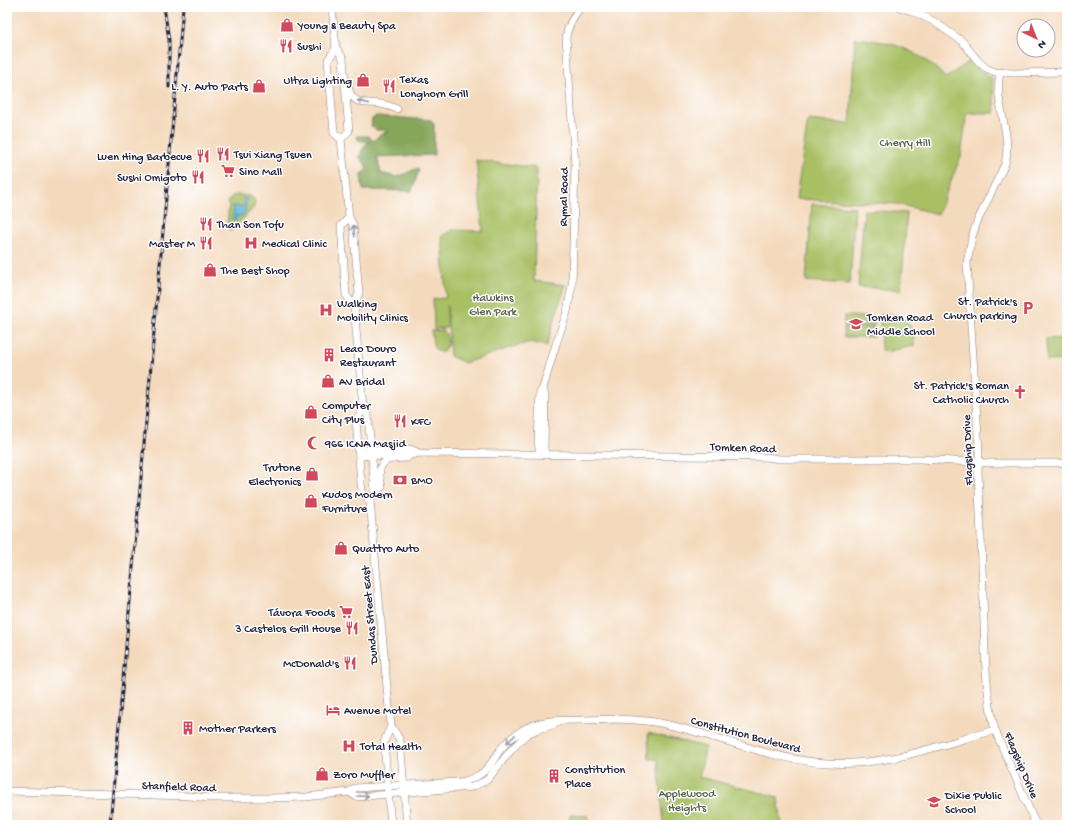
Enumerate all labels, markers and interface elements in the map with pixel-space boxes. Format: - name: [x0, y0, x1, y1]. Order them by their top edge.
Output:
- shop icon: Young & Beauty Spa: [279, 17, 295, 33]
- north arrow: [1016, 18, 1056, 58]
- place label: Young & Beauty Spa: [297, 20, 396, 34]
- text: N: [1035, 37, 1048, 51]
- restaurant icon: Sushi: [278, 38, 294, 54]
- place label: Sushi: [297, 41, 322, 55]
- shop icon: Ultra Lighting: [355, 72, 371, 88]
- place label: Texas Longhorn Grill: [399, 74, 469, 102]
- place label: Ultra Lighting: [283, 75, 352, 89]
- shop icon: L. Y. Auto Parts: [251, 78, 267, 94]
- restaurant icon: Texas Longhorn Grill: [381, 78, 397, 94]
- place label: L. Y. Auto Parts: [171, 81, 249, 95]
- one-way arrow: [356, 98, 369, 105]
- park label: Cherry Hill: [879, 137, 931, 151]
- restaurant icon: Tsui Xiang Tsuen: [215, 146, 231, 162]
- restaurant icon: Luen Hing Barbecue: [195, 148, 211, 164]
- place label: Tsui Xiang Tsuen: [233, 149, 312, 163]
- place label: Luen Hing Barbecue: [97, 151, 193, 165]
- supermarket icon: Sino Mall: [220, 163, 236, 179]
- place label: Sino Mall: [239, 166, 283, 180]
- street label: Rymal Road: [557, 166, 573, 227]
- restaurant icon: Sushi Omigoto: [190, 169, 206, 185]
- place label: Sushi Omigoto: [117, 172, 187, 186]
- restaurant icon: Than Son Tofu: [198, 216, 214, 232]
- place label: Than Son Tofu: [216, 219, 284, 233]
- one-way arrow: [350, 225, 358, 238]
- restaurant icon: Master M: [198, 235, 214, 251]
- hospital icon: Medical Clinic: [243, 235, 259, 251]
- place label: Master M: [149, 238, 196, 252]
- place label: Medical Clinic: [262, 238, 327, 252]
- shop icon: The Best Shop: [202, 262, 218, 278]
- place label: The Best Shop: [220, 265, 290, 279]
- park label: Hawkins Glen Park: [469, 292, 519, 320]
- place label: St. Patrick's Church parking: [944, 296, 1018, 324]
- place label: Walking Mobility Clinics: [337, 298, 409, 326]
- parking icon: St. Patrick's Church parking: [1020, 300, 1036, 316]
- hospital icon: Walking Mobility Clinics: [318, 302, 334, 318]
- place label: Tomken Road Middle School: [866, 312, 935, 340]
- school or university icon: Tomken Road Middle School: [848, 316, 864, 332]
- place label: Leao Douro Restaurant: [340, 343, 397, 371]
- building icon: Leao Douro Restaurant: [321, 347, 337, 363]
- shop icon: AV Bridal: [320, 373, 336, 389]
- place label: AV Bridal: [339, 376, 385, 390]
- place label: St. Patrick's Roman Catholic Church: [914, 380, 1010, 408]
- church icon: St. Patrick's Roman Catholic Church: [1012, 384, 1028, 400]
- place label: Computer City Plus: [322, 400, 372, 428]
- shop icon: Computer City Plus: [303, 404, 319, 420]
- restaurant icon: KFC: [392, 413, 408, 429]
- street label: Flagship Drive: [961, 414, 977, 486]
- place label: KFC: [411, 416, 432, 430]
- mosque icon: 966 ICNA Masjid: [306, 435, 322, 451]
- place label: 966 ICNA Masjid: [324, 438, 407, 452]
- street label: Tomken Road: [709, 441, 777, 457]
- place label: Trutone Electronics: [248, 462, 302, 490]
- shop icon: Trutone Electronics: [304, 466, 320, 482]
- bank icon: BMO: [392, 472, 408, 488]
- place label: BMO: [410, 475, 433, 489]
- place label: Kudos Modern Furniture: [321, 489, 393, 517]
- shop icon: Kudos Modern Furniture: [303, 493, 319, 509]
- shop icon: Quattro Auto: [333, 540, 349, 556]
- place label: Quattro Auto: [352, 543, 419, 557]
- street label: Dundas Street East: [360, 564, 382, 665]
- supermarket icon: Távora Foods: [338, 604, 354, 620]
- place label: Távora Foods: [267, 607, 336, 621]
- restaurant icon: 3 Castelos Grill House: [344, 620, 360, 636]
- place label: 3 Castelos Grill House: [234, 623, 342, 637]
- restaurant icon: McDonald's: [342, 655, 358, 671]
- place label: McDonald's: [283, 658, 340, 672]
- hotel icon: Avenue Motel: [325, 702, 341, 718]
- place label: Avenue Motel: [344, 705, 412, 719]
- street label: Constitution Boulevard: [689, 715, 803, 758]
- building icon: Mother Parkers: [180, 720, 196, 736]
- place label: Mother Parkers: [199, 723, 277, 737]
- street label: Flagship Drive: [1000, 730, 1041, 802]
- one-way arrow: [506, 734, 516, 744]
- hospital icon: Total Health: [341, 738, 357, 754]
- place label: Total Health: [359, 741, 422, 755]
- place label: Constitution Place: [564, 764, 626, 792]
- shop icon: Zoro Muffler: [314, 766, 330, 782]
- building icon: Constitution Place: [546, 768, 562, 784]
- place label: Zoro Muffler: [333, 769, 396, 783]
- street label: Stanfield Road: [142, 780, 217, 796]
- park label: Applewood Heights: [659, 788, 716, 816]
- place label: Dixie Public School: [944, 790, 1002, 818]
- one-way arrow: [356, 792, 369, 800]
- school or university icon: Dixie Public School: [926, 794, 942, 810]

